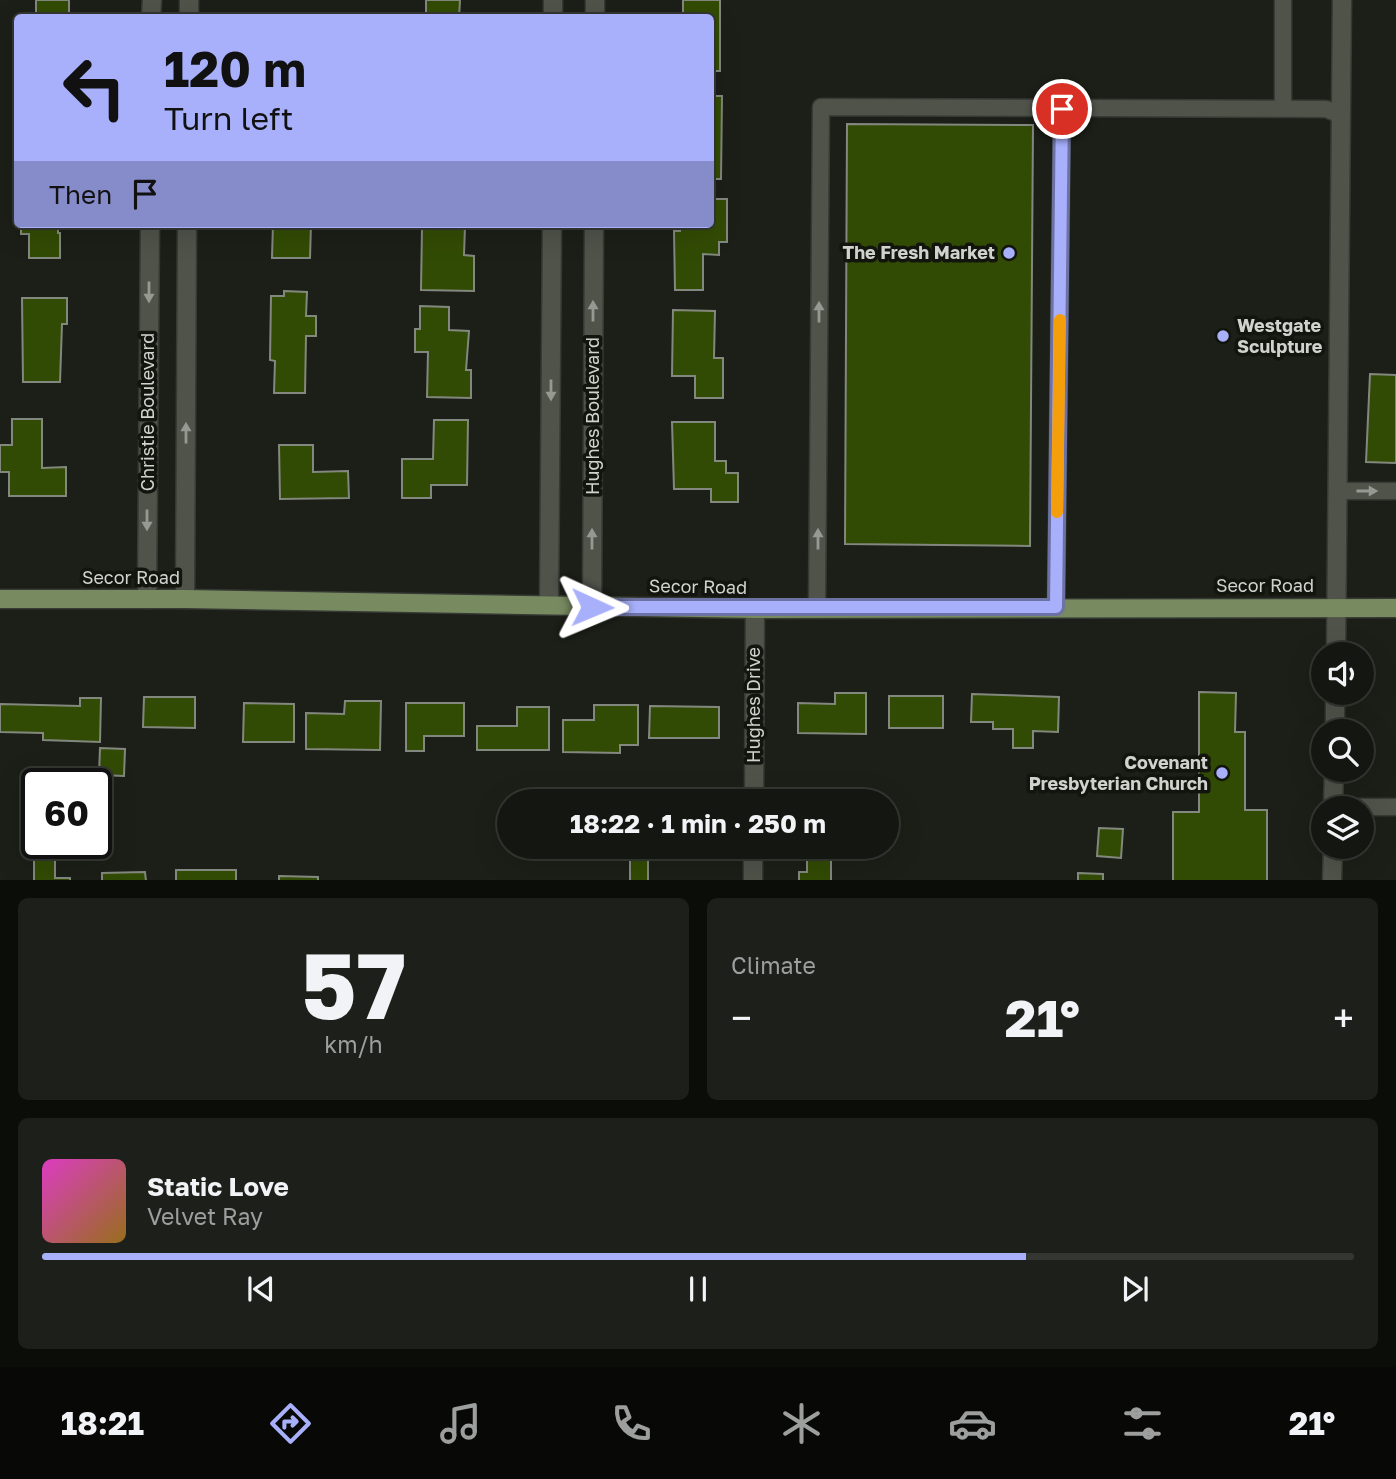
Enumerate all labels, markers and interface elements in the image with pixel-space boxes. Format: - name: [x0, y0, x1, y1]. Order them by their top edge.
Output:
- text: 120 m: [164, 39, 306, 98]
- icon: left: [49, 42, 140, 133]
- pin: [1032, 79, 1092, 139]
- icon: arrive: [1043, 90, 1081, 128]
- text: Turn left: [164, 99, 293, 137]
- icon: arrive: [126, 175, 164, 213]
- text: Then: [49, 179, 112, 210]
- place label: The Fresh Market: [842, 241, 995, 263]
- marker: The Fresh Market: [1001, 245, 1017, 261]
- one-way arrow: [143, 281, 155, 303]
- one-way arrow: [587, 300, 599, 322]
- one-way arrow: [814, 300, 825, 322]
- place label: Westgate Sculpture: [1237, 314, 1323, 357]
- marker: Westgate Sculpture: [1215, 328, 1231, 344]
- street label: Christie Boulevard: [136, 333, 158, 491]
- street label: Hughes Boulevard: [581, 337, 603, 495]
- one-way arrow: [545, 379, 557, 401]
- one-way arrow: [180, 421, 192, 443]
- one-way arrow: [1356, 485, 1378, 497]
- one-way arrow: [141, 509, 153, 531]
- one-way arrow: [586, 528, 598, 550]
- one-way arrow: [812, 528, 823, 550]
- street label: Secor Road: [82, 566, 180, 588]
- position arrow: [555, 570, 629, 644]
- street label: Secor Road: [649, 574, 747, 598]
- street label: Secor Road: [1216, 574, 1314, 596]
- map controls: [1311, 642, 1374, 859]
- button: sound: [1311, 642, 1374, 705]
- street label: Hughes Drive: [742, 647, 764, 763]
- button: search: [1311, 719, 1374, 782]
- place label: Covenant Presbyterian Church: [1029, 751, 1208, 794]
- marker: Covenant Presbyterian Church: [1214, 765, 1230, 781]
- speed limit sign: 60: [21, 768, 112, 859]
- button: layers: [1311, 796, 1374, 859]
- text: 18:22 · 1 min · 250 m: [570, 808, 826, 839]
- text: 57: [301, 930, 406, 1039]
- text: Climate: [731, 951, 816, 979]
- text: 21°: [1005, 986, 1080, 1048]
- text: −: [731, 995, 752, 1040]
- text: +: [1333, 995, 1354, 1040]
- text: km/h: [324, 1030, 383, 1058]
- text: Static Love: [147, 1171, 289, 1202]
- text: Velvet Ray: [147, 1202, 263, 1230]
- icon: previous: [242, 1270, 280, 1308]
- icon: pause: [679, 1270, 717, 1308]
- icon: next: [1116, 1270, 1154, 1308]
- icon: directions: [266, 1399, 315, 1448]
- icon: music: [436, 1399, 485, 1448]
- icon: phone: [607, 1399, 656, 1448]
- icon: climate: [777, 1399, 826, 1448]
- icon: car: [948, 1399, 997, 1448]
- icon: filters: [1118, 1399, 1167, 1448]
- text: 18:21: [61, 1404, 144, 1442]
- text: 21°: [1289, 1404, 1335, 1442]

